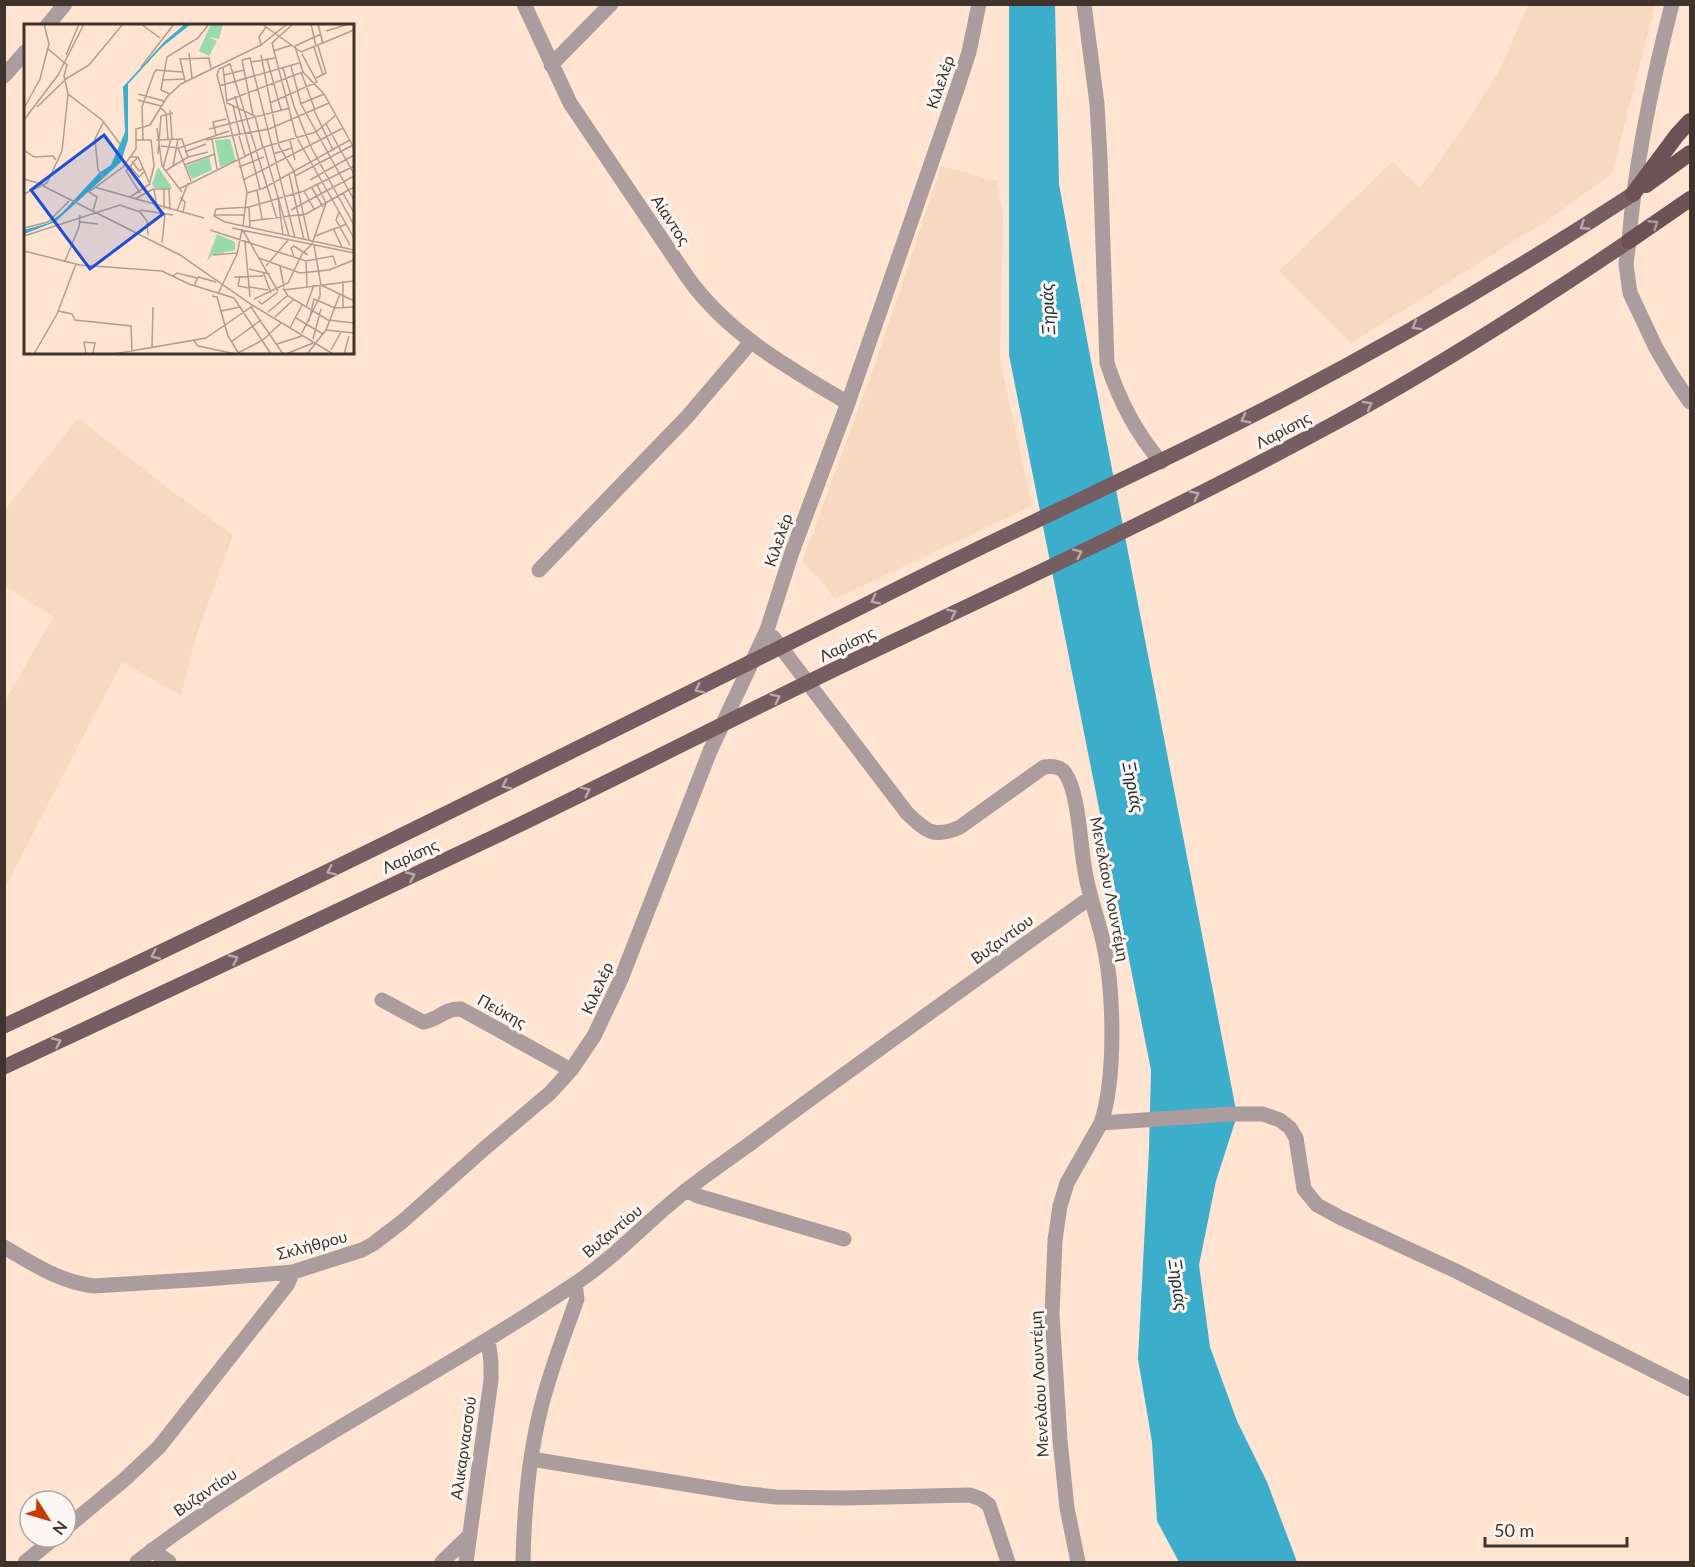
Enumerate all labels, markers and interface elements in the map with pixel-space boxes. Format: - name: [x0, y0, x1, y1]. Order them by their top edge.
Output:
- inset map: [24, 24, 354, 354]
- street label: Κιλελέρ: [922, 53, 957, 111]
- street label: Αίαντος: [648, 191, 695, 249]
- one-way arrow: [1580, 219, 1591, 230]
- one-way arrow: [1648, 220, 1659, 231]
- water label: Ξηριάς: [1035, 283, 1059, 335]
- one-way arrow: [1412, 319, 1423, 330]
- one-way arrow: [1362, 400, 1372, 412]
- street label: Λαρίσης: [1252, 407, 1314, 452]
- one-way arrow: [1241, 412, 1251, 423]
- one-way arrow: [1189, 491, 1200, 502]
- street label: Κιλελέρ: [760, 511, 795, 569]
- one-way arrow: [1071, 548, 1082, 560]
- one-way arrow: [870, 593, 881, 604]
- one-way arrow: [945, 609, 956, 621]
- street label: Λαρίσης: [816, 622, 878, 665]
- one-way arrow: [695, 681, 706, 693]
- one-way arrow: [770, 693, 781, 705]
- water label: Ξηριάς: [1118, 759, 1150, 814]
- one-way arrow: [501, 777, 512, 789]
- one-way arrow: [580, 787, 591, 799]
- street label: Μενελάου Λουντέμη: [1087, 815, 1134, 963]
- street label: Λαρίσης: [379, 834, 441, 877]
- one-way arrow: [326, 864, 337, 875]
- one-way arrow: [404, 872, 415, 884]
- street label: Βυζαντίου: [967, 910, 1036, 967]
- one-way arrow: [150, 948, 161, 960]
- one-way arrow: [227, 954, 238, 966]
- street label: Κιλελέρ: [577, 959, 616, 1017]
- street label: Πεύκης: [474, 989, 531, 1032]
- one-way arrow: [51, 1037, 62, 1049]
- street label: Βυζαντίου: [578, 1200, 645, 1261]
- street label: Σκλήθρου: [275, 1226, 349, 1263]
- water label: Ξηριάς: [1165, 1258, 1193, 1312]
- street label: Μενελάου Λουντέμη: [1025, 1310, 1052, 1458]
- street label: Αλικαρνασσού: [446, 1395, 479, 1501]
- street label: Βυζαντίου: [170, 1464, 240, 1520]
- north arrow: [18, 1489, 78, 1549]
- scale bar: [1485, 1510, 1628, 1548]
- text: N: [49, 1518, 72, 1539]
- text: 50 m: [1494, 1519, 1534, 1541]

